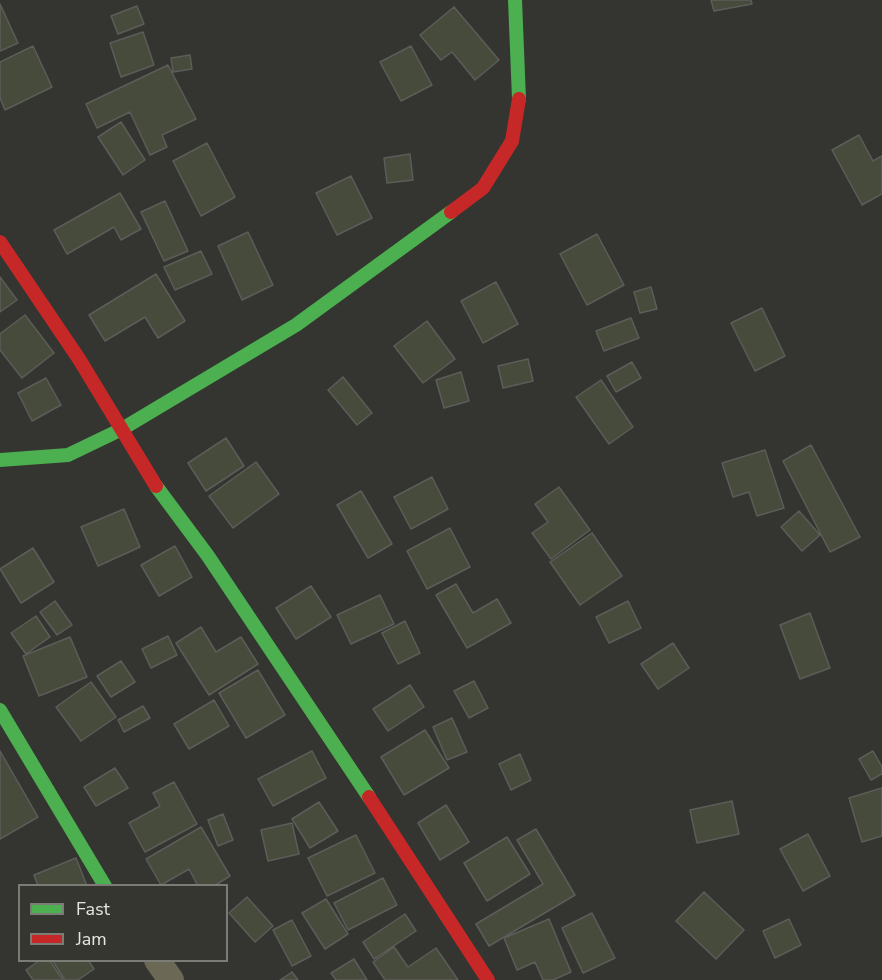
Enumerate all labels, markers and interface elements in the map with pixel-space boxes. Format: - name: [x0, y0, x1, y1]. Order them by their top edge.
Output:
- legend: [18, 884, 228, 962]
- text: Fast: [76, 897, 110, 921]
- text: Jam: [76, 927, 107, 951]

